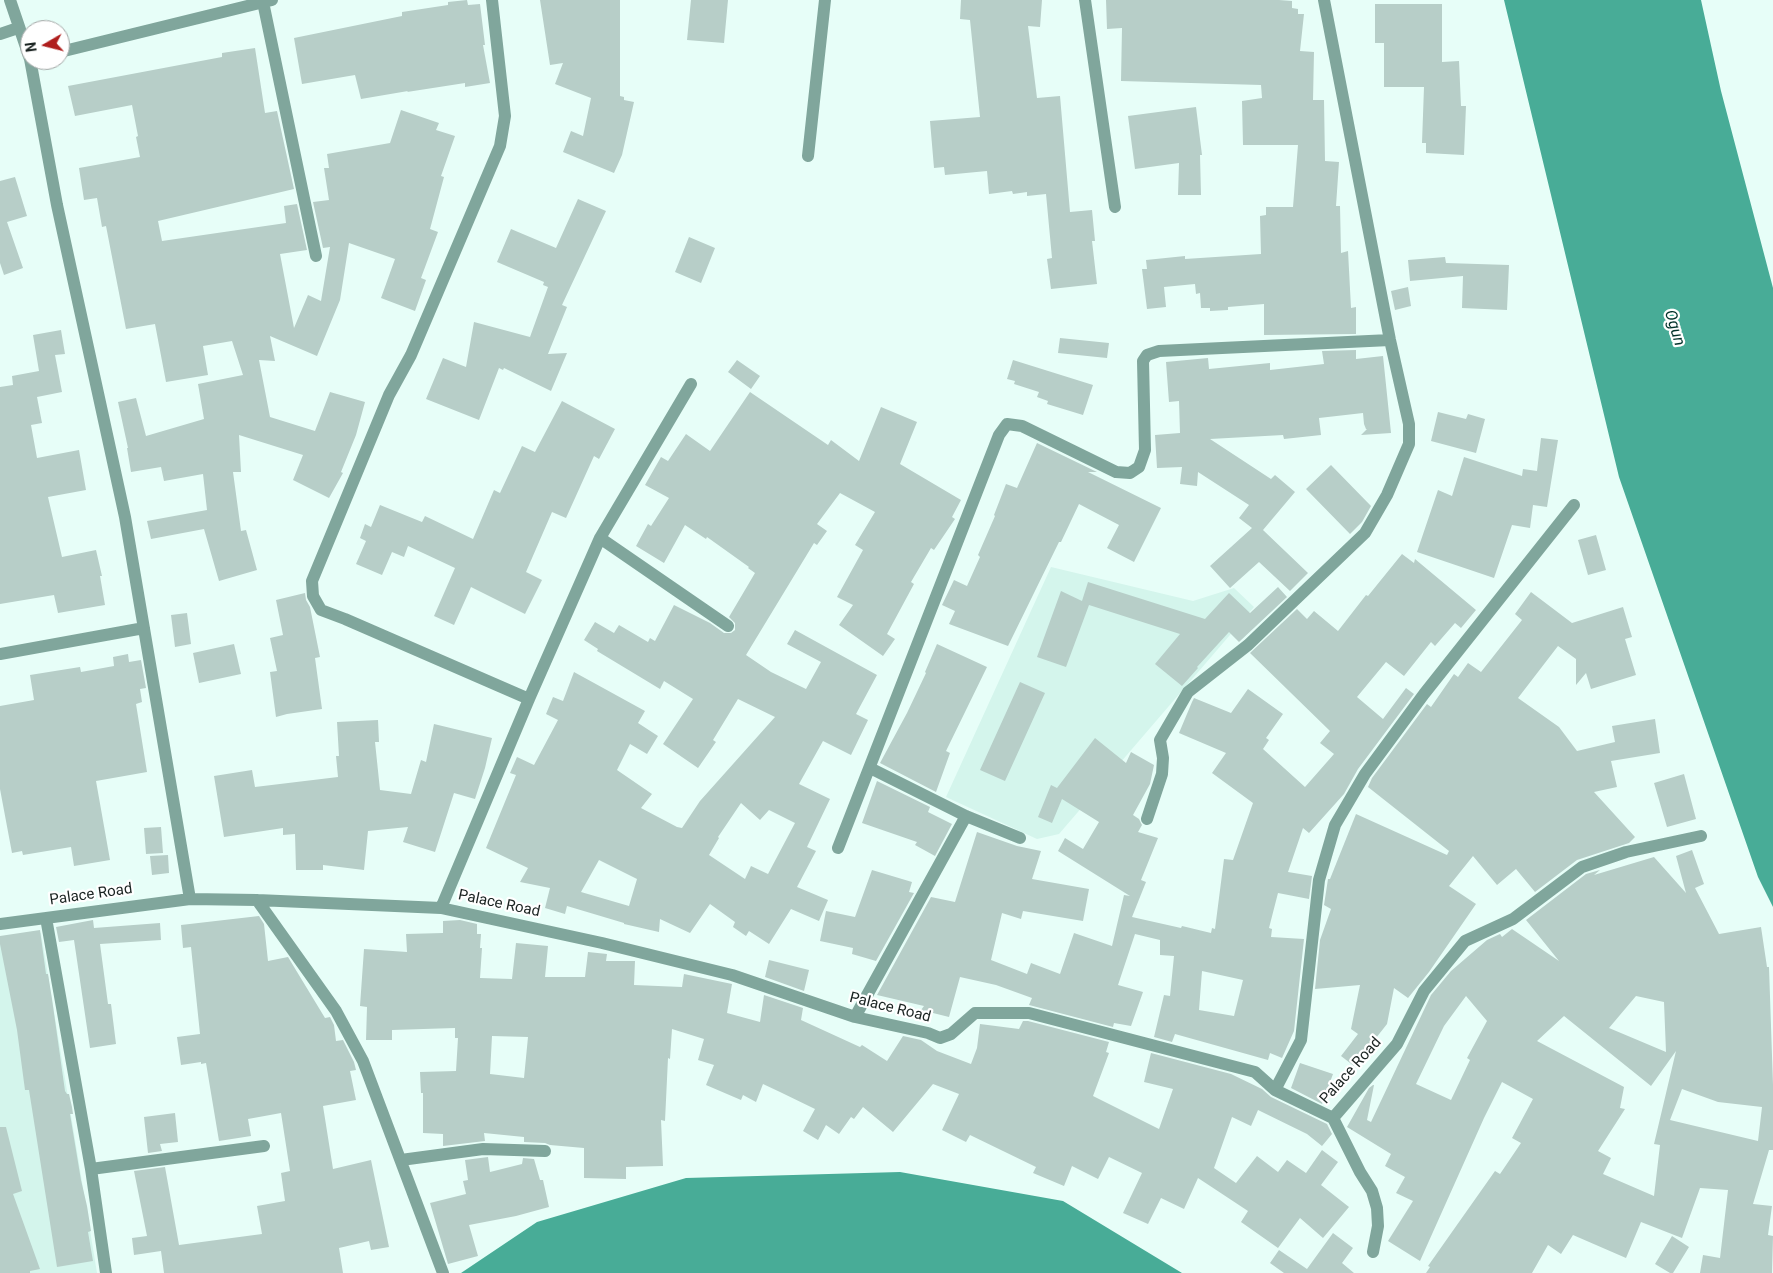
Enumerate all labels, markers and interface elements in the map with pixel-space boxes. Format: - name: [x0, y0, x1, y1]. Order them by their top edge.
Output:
- north arrow: [20, 20, 70, 70]
- text: N: [23, 41, 40, 53]
- water label: Ogun: [1659, 308, 1689, 348]
- street label: Palace Road: [49, 880, 133, 910]
- street label: Palace Road: [456, 887, 542, 921]
- street label: Palace Road: [847, 989, 933, 1027]
- street label: Palace Road: [1316, 1034, 1386, 1108]

